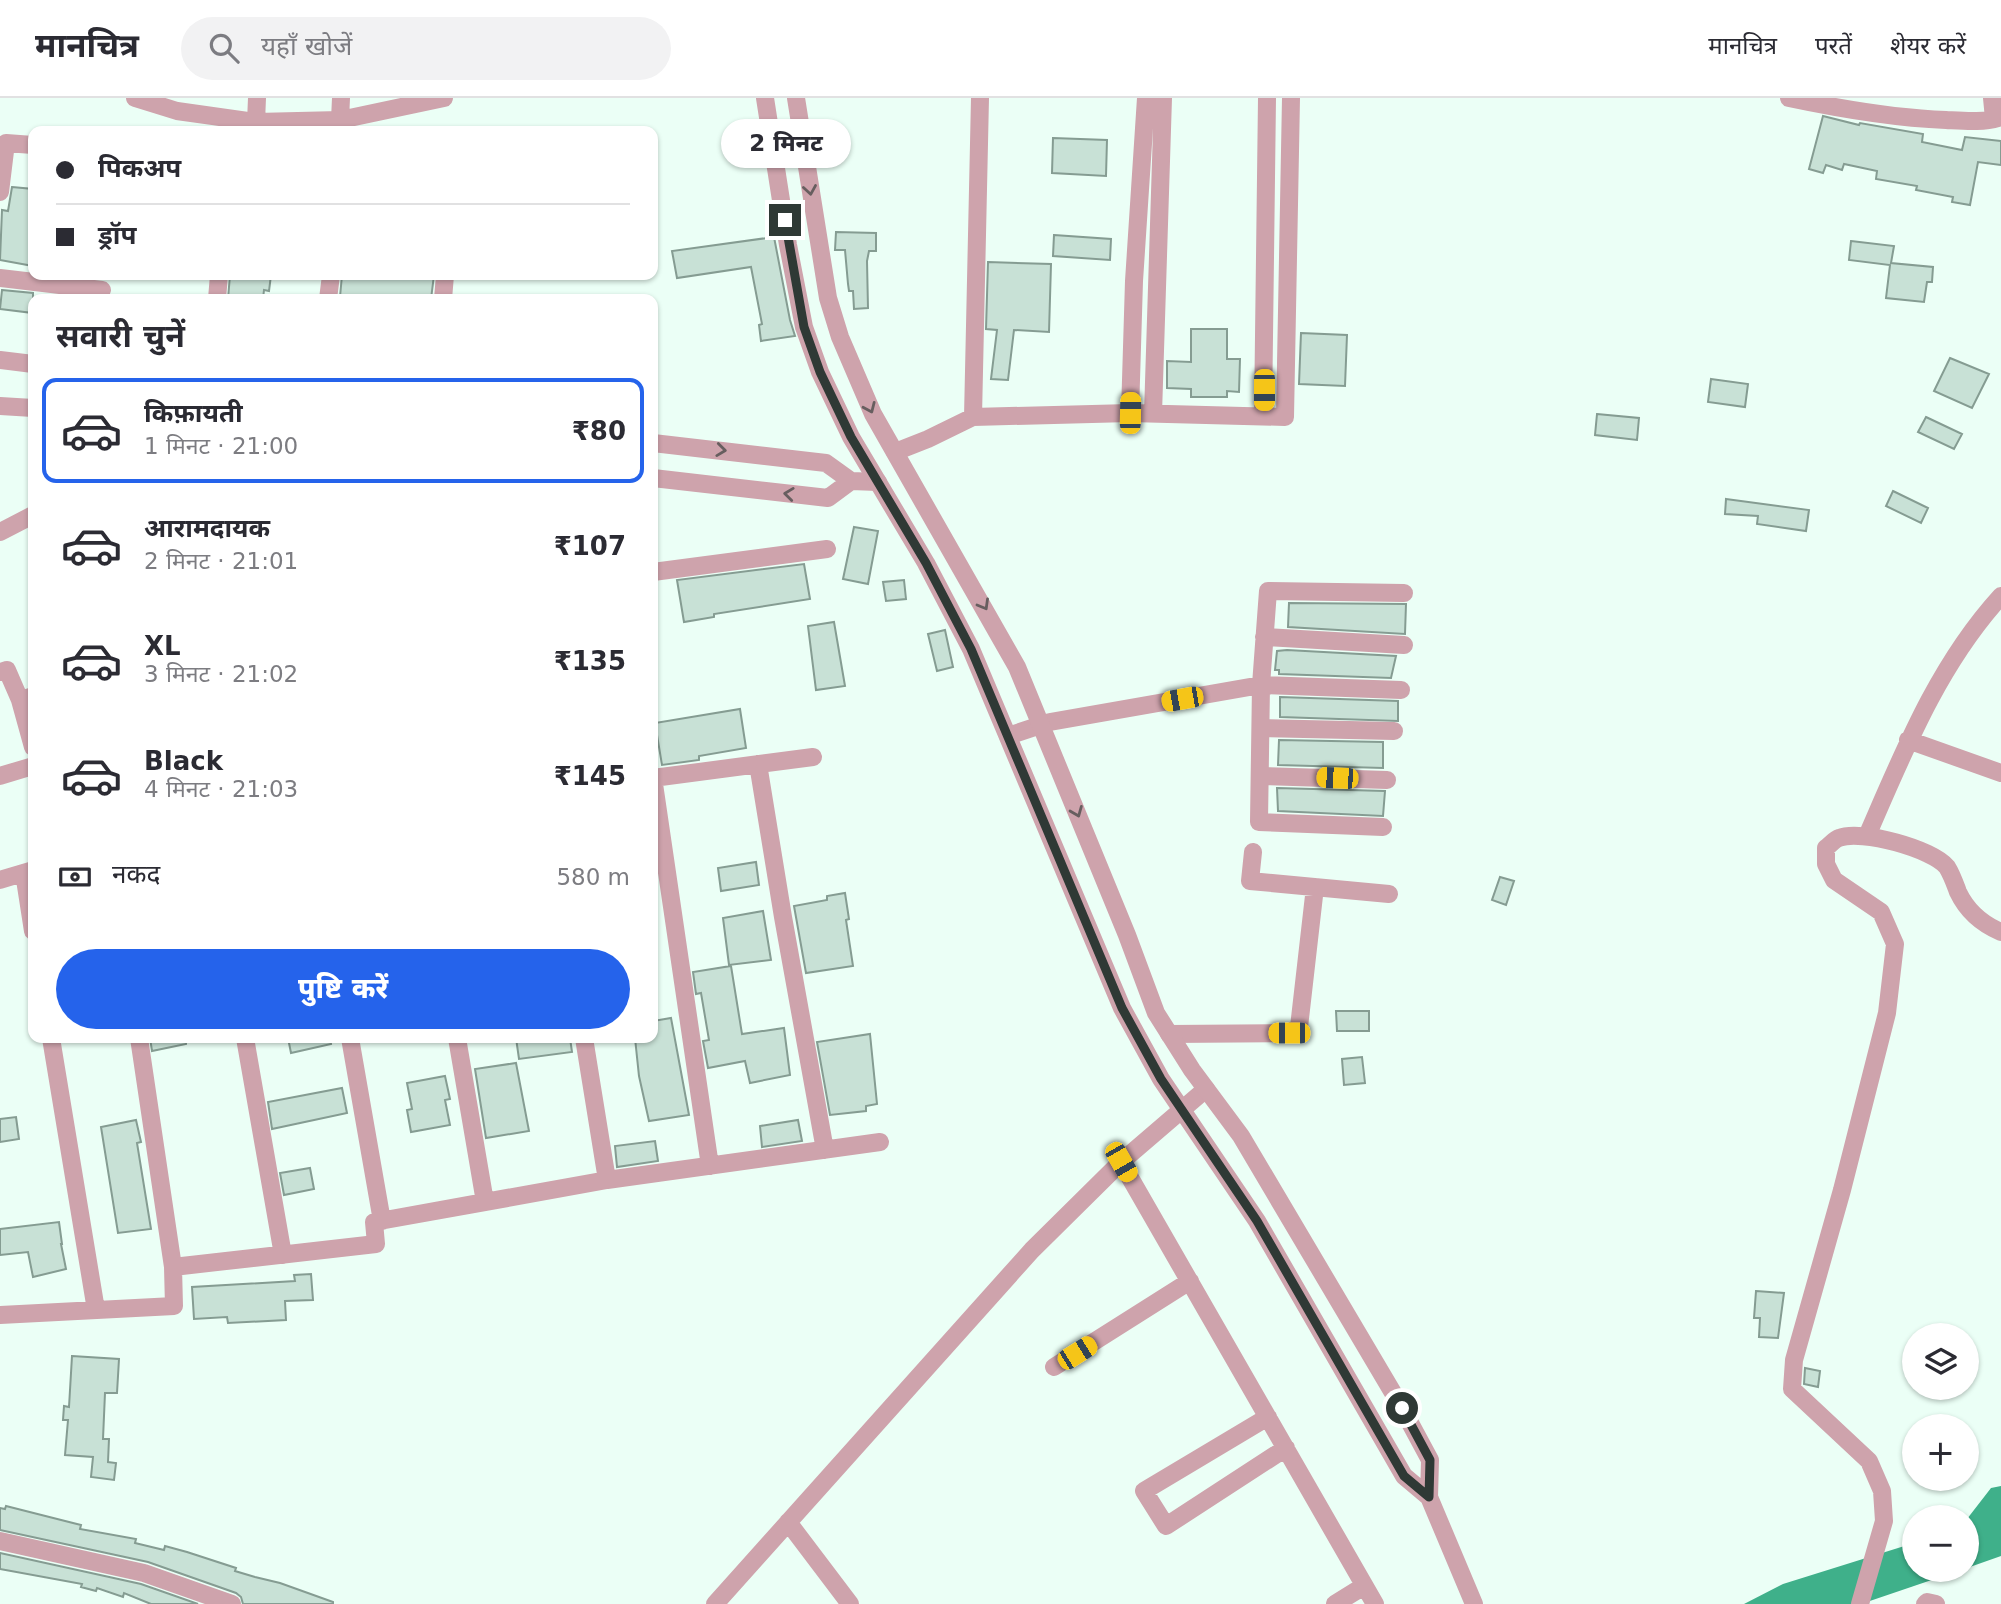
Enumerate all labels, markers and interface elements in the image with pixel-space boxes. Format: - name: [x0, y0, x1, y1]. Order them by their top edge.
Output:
- search box: [181, 17, 671, 80]
- text: मानचित्र: [35, 26, 139, 65]
- icon: search: [205, 29, 243, 67]
- text: यहाँ खोजें: [261, 31, 352, 61]
- text: मानचित्र: [1708, 32, 1777, 60]
- text: परतें: [1815, 32, 1852, 60]
- text: शेयर करें: [1890, 32, 1966, 60]
- callout: 2 मिनट: [720, 118, 850, 167]
- text: 2 मिनट: [749, 130, 823, 156]
- text: पिकअप: [98, 153, 181, 183]
- one-way arrow: [802, 184, 817, 196]
- route end: [769, 204, 801, 236]
- text: ड्रॉप: [98, 220, 136, 250]
- text: सवारी चुनें: [56, 317, 185, 355]
- car: [1254, 369, 1275, 411]
- car: [1120, 392, 1141, 434]
- text: किफ़ायती: [144, 398, 243, 428]
- icon: car: [60, 399, 123, 462]
- one-way arrow: [862, 400, 876, 413]
- text: ₹80: [572, 416, 626, 446]
- text: 1 मिनट · 21:00: [144, 433, 298, 459]
- one-way arrow: [715, 443, 726, 458]
- one-way arrow: [783, 486, 795, 501]
- text: आरामदायक: [144, 513, 270, 543]
- icon: car: [60, 514, 123, 577]
- text: ₹107: [554, 531, 626, 561]
- text: 2 मिनट · 21:01: [144, 548, 298, 574]
- one-way arrow: [975, 597, 988, 610]
- icon: car: [60, 629, 123, 692]
- text: XL: [144, 631, 181, 661]
- text: ₹135: [554, 646, 626, 676]
- text: 3 मिनट · 21:02: [144, 661, 298, 687]
- car: [1160, 685, 1205, 713]
- icon: car: [60, 744, 123, 807]
- text: Black: [144, 746, 223, 776]
- text: ₹145: [554, 761, 626, 791]
- car: [1316, 767, 1359, 789]
- text: 4 मिनट · 21:03: [144, 776, 298, 802]
- one-way arrow: [1069, 805, 1083, 817]
- icon: cash: [56, 858, 94, 896]
- text: नकद: [112, 859, 160, 889]
- text: 580 m: [556, 864, 630, 890]
- button: पुष्टि करें: [56, 949, 630, 1029]
- car: [1269, 1023, 1311, 1044]
- car: [1102, 1139, 1141, 1185]
- map controls: [1902, 1323, 1979, 1582]
- button: layers: [1902, 1323, 1979, 1400]
- car: [1054, 1333, 1101, 1373]
- route start: [1386, 1392, 1418, 1424]
- button: +: [1902, 1414, 1979, 1491]
- button: −: [1902, 1505, 1979, 1582]

